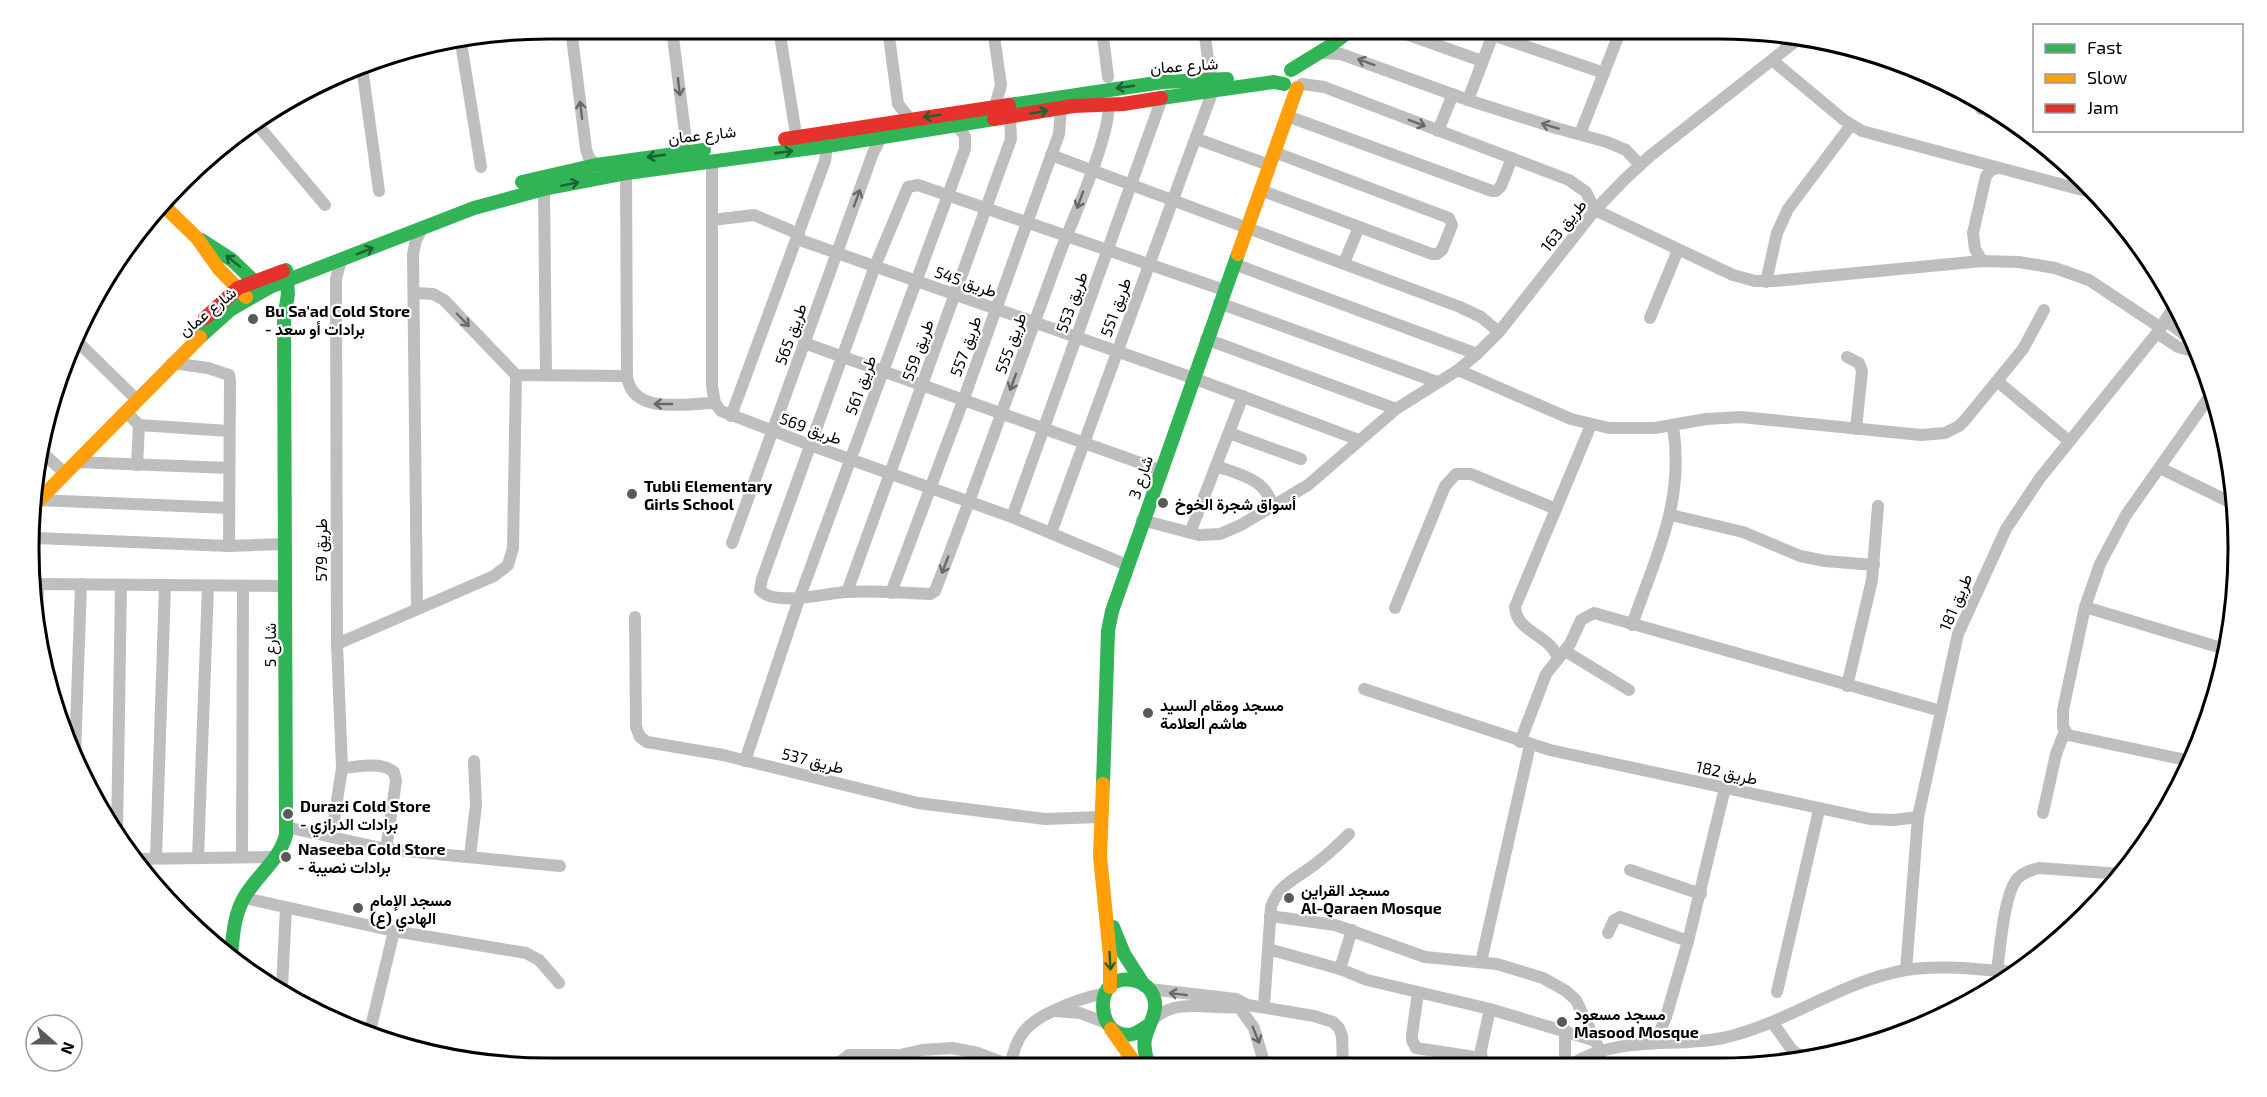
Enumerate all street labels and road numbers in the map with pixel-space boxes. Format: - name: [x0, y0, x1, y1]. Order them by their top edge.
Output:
- street label: شارع عمان: [1149, 53, 1219, 80]
- street label: شارع عمان: [667, 121, 737, 150]
- street label: طريق 163: [1536, 195, 1591, 256]
- street label: طريق 545: [932, 262, 1000, 302]
- street label: طريق 553: [1051, 269, 1093, 336]
- street label: طريق 551: [1096, 275, 1136, 340]
- street label: شارع عمان: [174, 282, 241, 342]
- street label: طريق 565: [770, 301, 812, 368]
- street label: طريق 555: [990, 310, 1032, 377]
- street label: طريق 557: [945, 313, 987, 379]
- street label: طريق 559: [897, 317, 939, 384]
- street label: طريق 561: [841, 353, 881, 418]
- street label: طريق 569: [777, 408, 845, 450]
- street label: شارع 3: [1124, 453, 1159, 502]
- street label: طريق 579: [311, 518, 332, 582]
- street label: طريق 181: [1935, 571, 1977, 634]
- street label: شارع 5: [260, 623, 282, 667]
- street label: طريق 537: [780, 743, 846, 779]
- street label: طريق 182: [1694, 756, 1760, 790]

